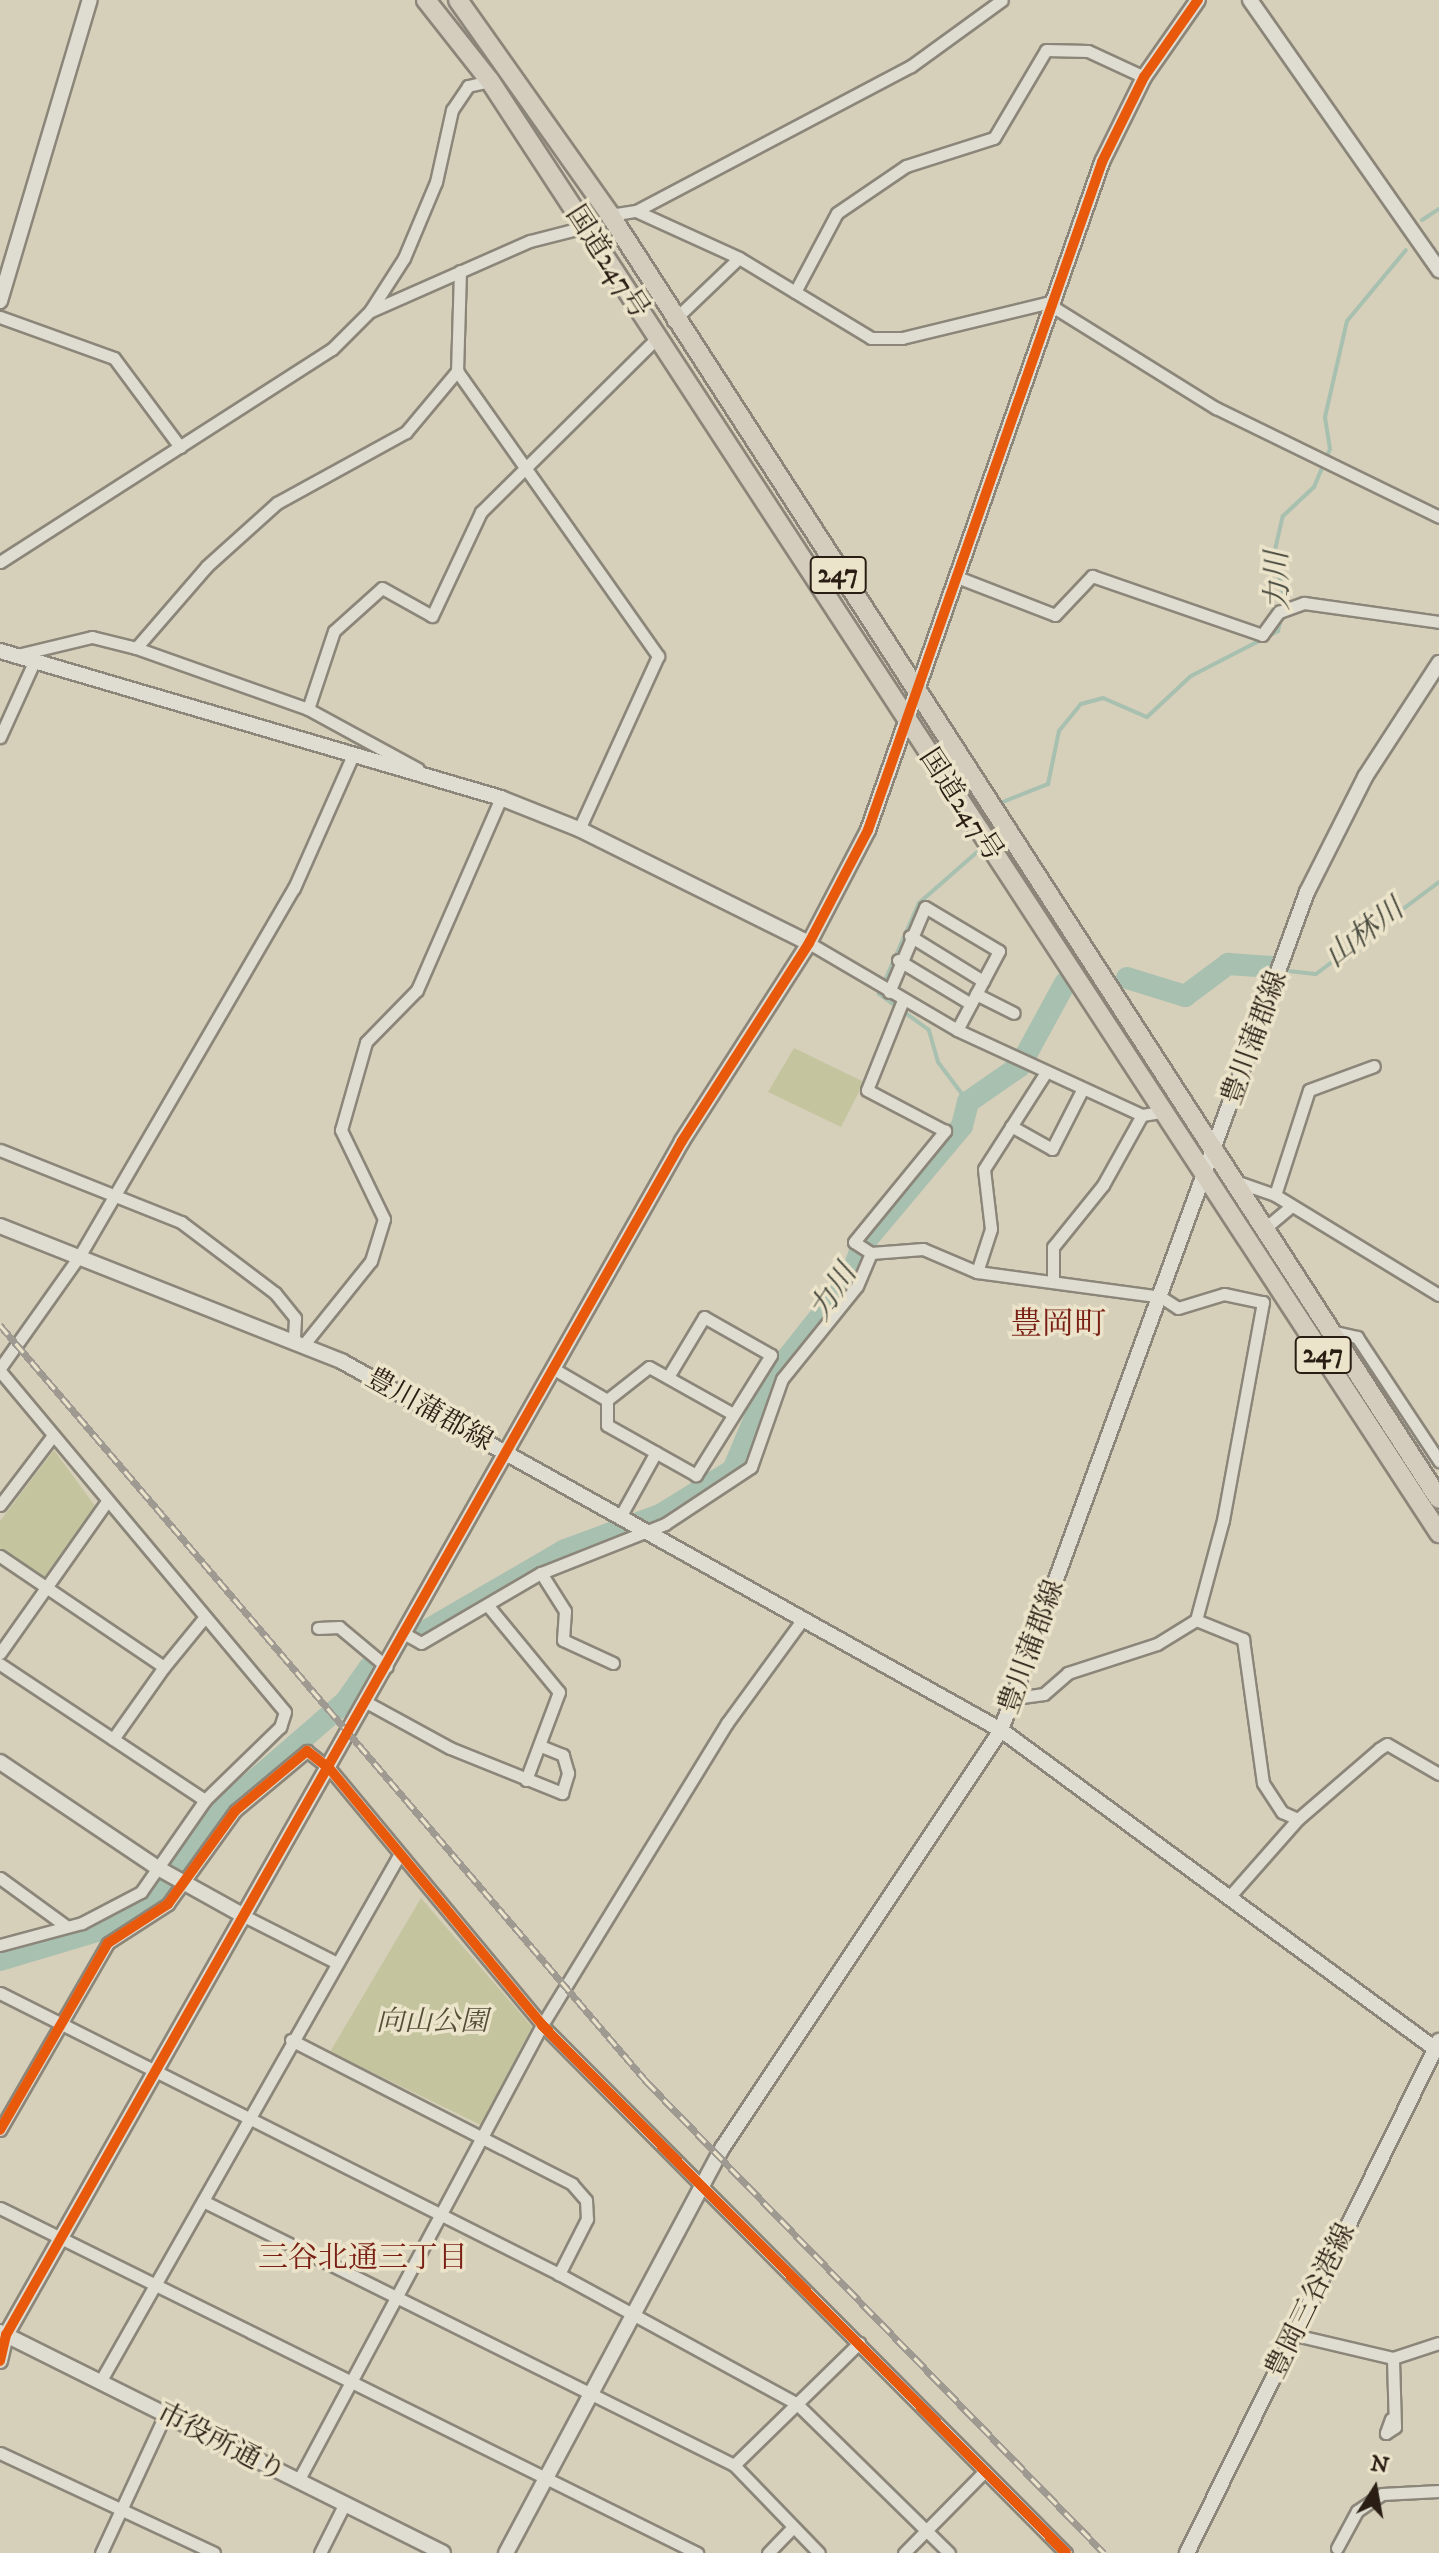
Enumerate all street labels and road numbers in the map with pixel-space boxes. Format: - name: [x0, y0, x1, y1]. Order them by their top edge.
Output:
- street label: 国道247号: [558, 199, 656, 325]
- road number: 247: [808, 553, 868, 597]
- street label: 国道247号: [912, 742, 1010, 868]
- street label: 豊川蒲郡線: [1215, 966, 1295, 1110]
- road number: 247: [1293, 1333, 1353, 1377]
- street label: 豊川蒲郡線: [360, 1361, 498, 1459]
- street label: 豊川蒲郡線: [992, 1575, 1072, 1719]
- street label: 豊岡三谷港線: [1259, 2218, 1363, 2384]
- street label: 市役所通り: [151, 2396, 291, 2490]

